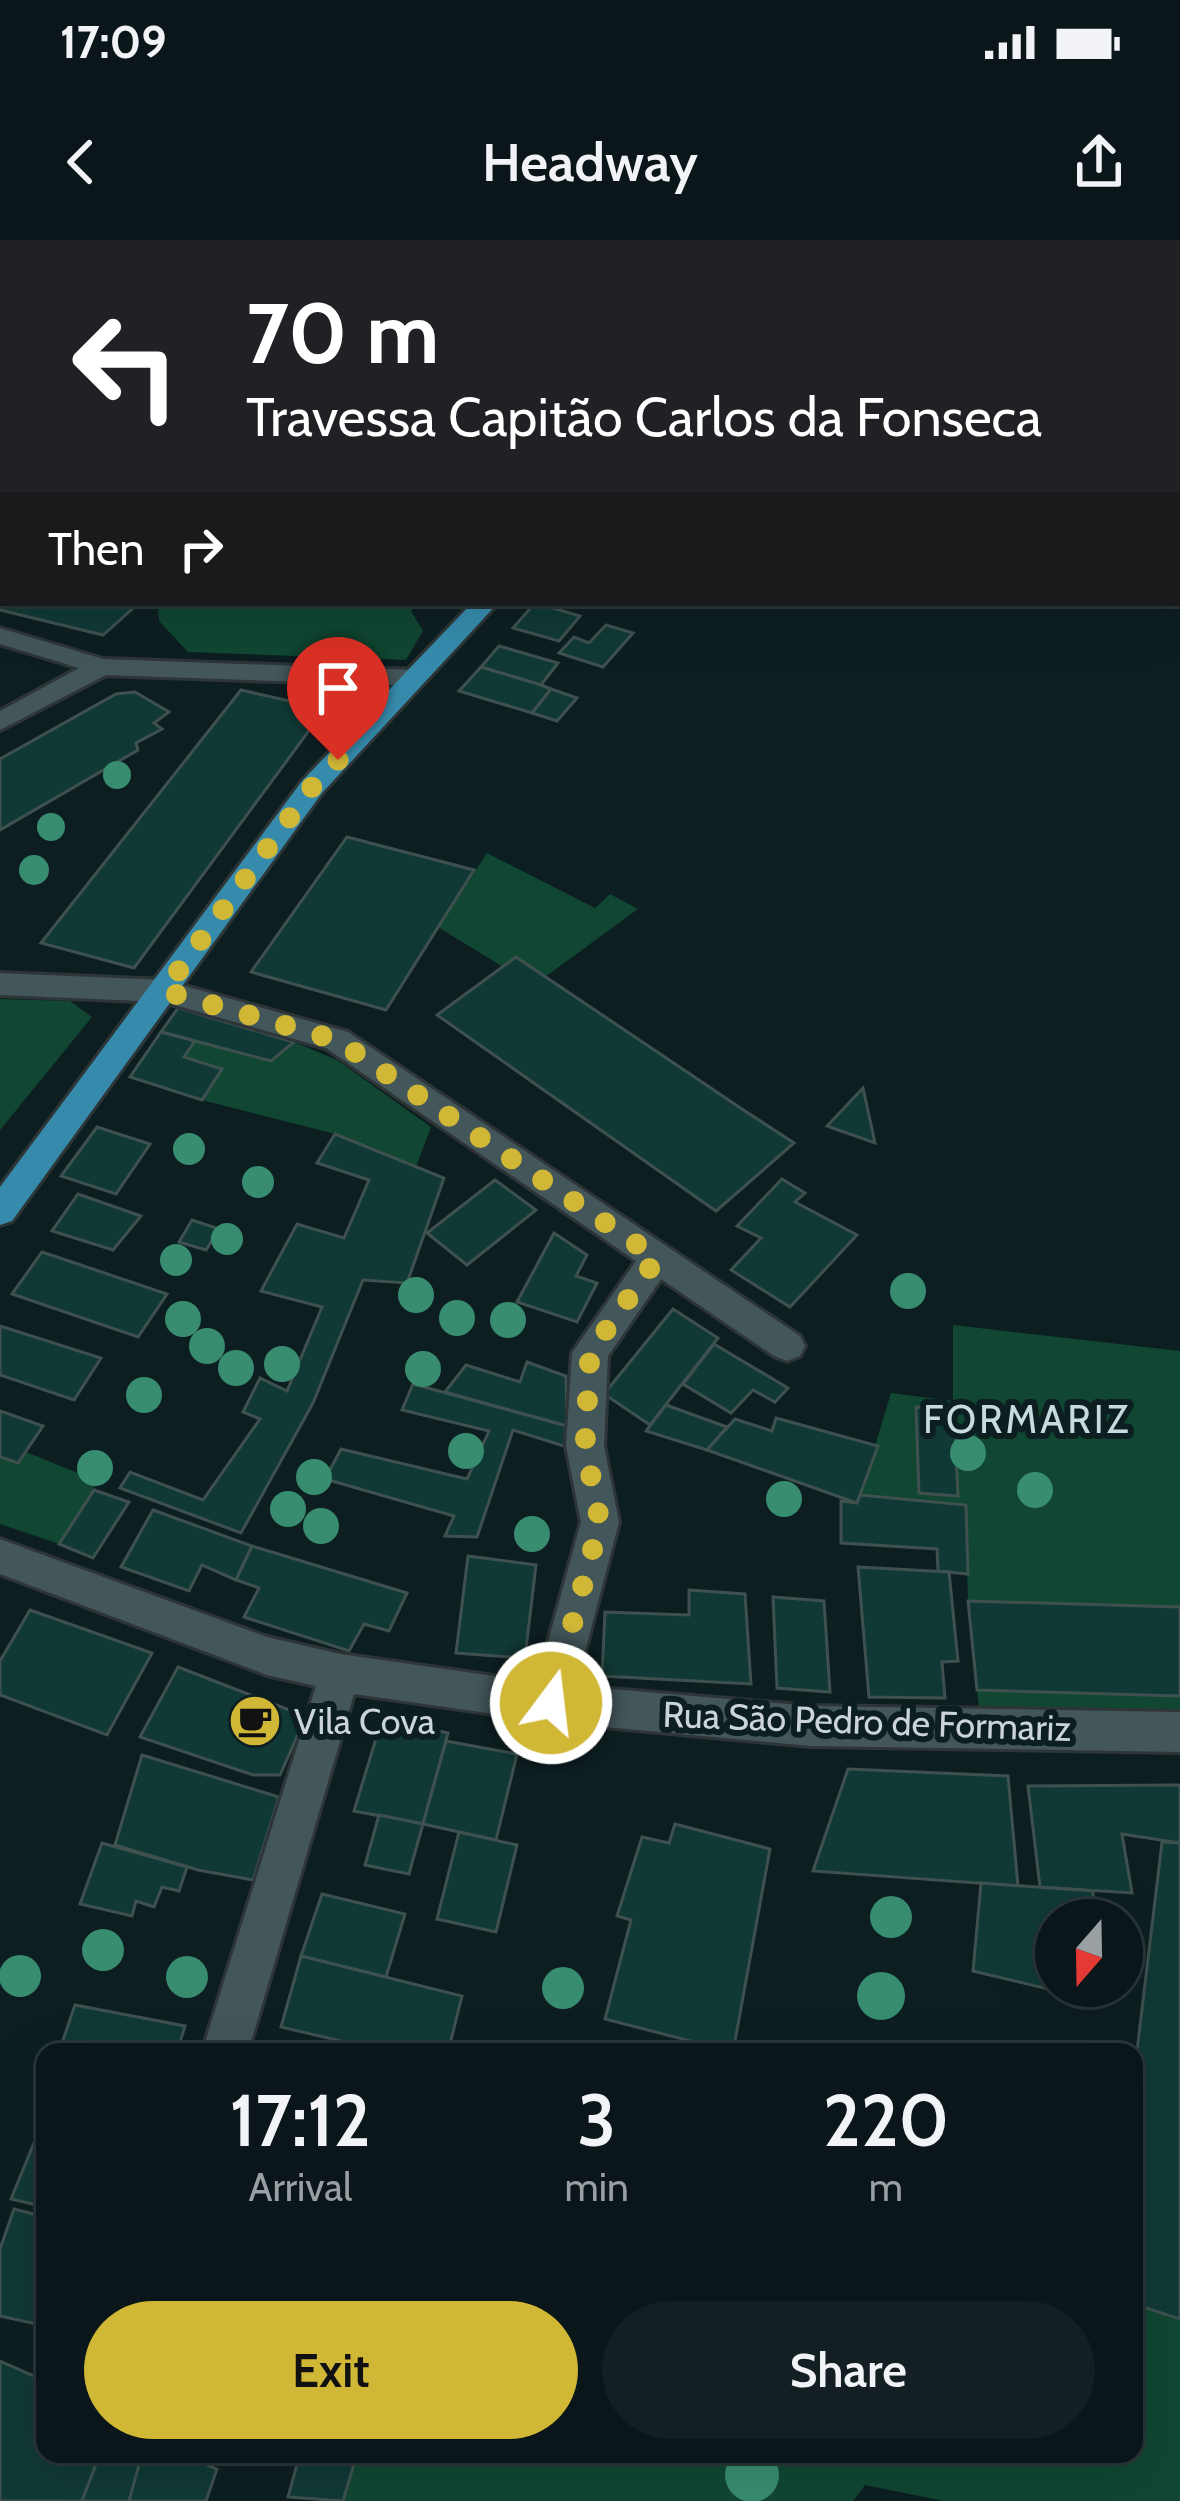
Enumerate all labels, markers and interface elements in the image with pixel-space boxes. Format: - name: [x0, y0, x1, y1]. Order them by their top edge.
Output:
- text: 17:09: [60, 15, 167, 69]
- icon: back: [48, 129, 114, 195]
- text: Headway: [482, 129, 698, 195]
- icon: share: [1066, 129, 1132, 195]
- text: 70 m: [246, 282, 439, 384]
- icon: left: [48, 288, 204, 444]
- text: Travessa Capitão Carlos da Fonseca: [246, 384, 1042, 450]
- icon: right: [168, 516, 234, 582]
- text: Then: [48, 522, 144, 576]
- pin: [287, 637, 389, 760]
- icon: arrive: [305, 655, 371, 721]
- district label: FORMARIZ: [923, 1395, 1131, 1443]
- position arrow: [488, 1640, 614, 1766]
- street label: Rua São Pedro de Formariz: [662, 1692, 1072, 1750]
- cafe icon: Vila Cova: [227, 1693, 283, 1749]
- place label: Vila Cova: [294, 1699, 435, 1743]
- north arrow: [1035, 1899, 1143, 2007]
- map controls: [1035, 1899, 1143, 2007]
- text: 17:12: [230, 2077, 371, 2164]
- text: 3: [577, 2077, 616, 2164]
- text: 220: [823, 2077, 949, 2164]
- text: Arrival: [248, 2163, 352, 2211]
- text: min: [565, 2163, 629, 2211]
- text: m: [869, 2163, 903, 2211]
- button: Exit: [84, 2301, 578, 2439]
- button: Share: [602, 2301, 1095, 2439]

